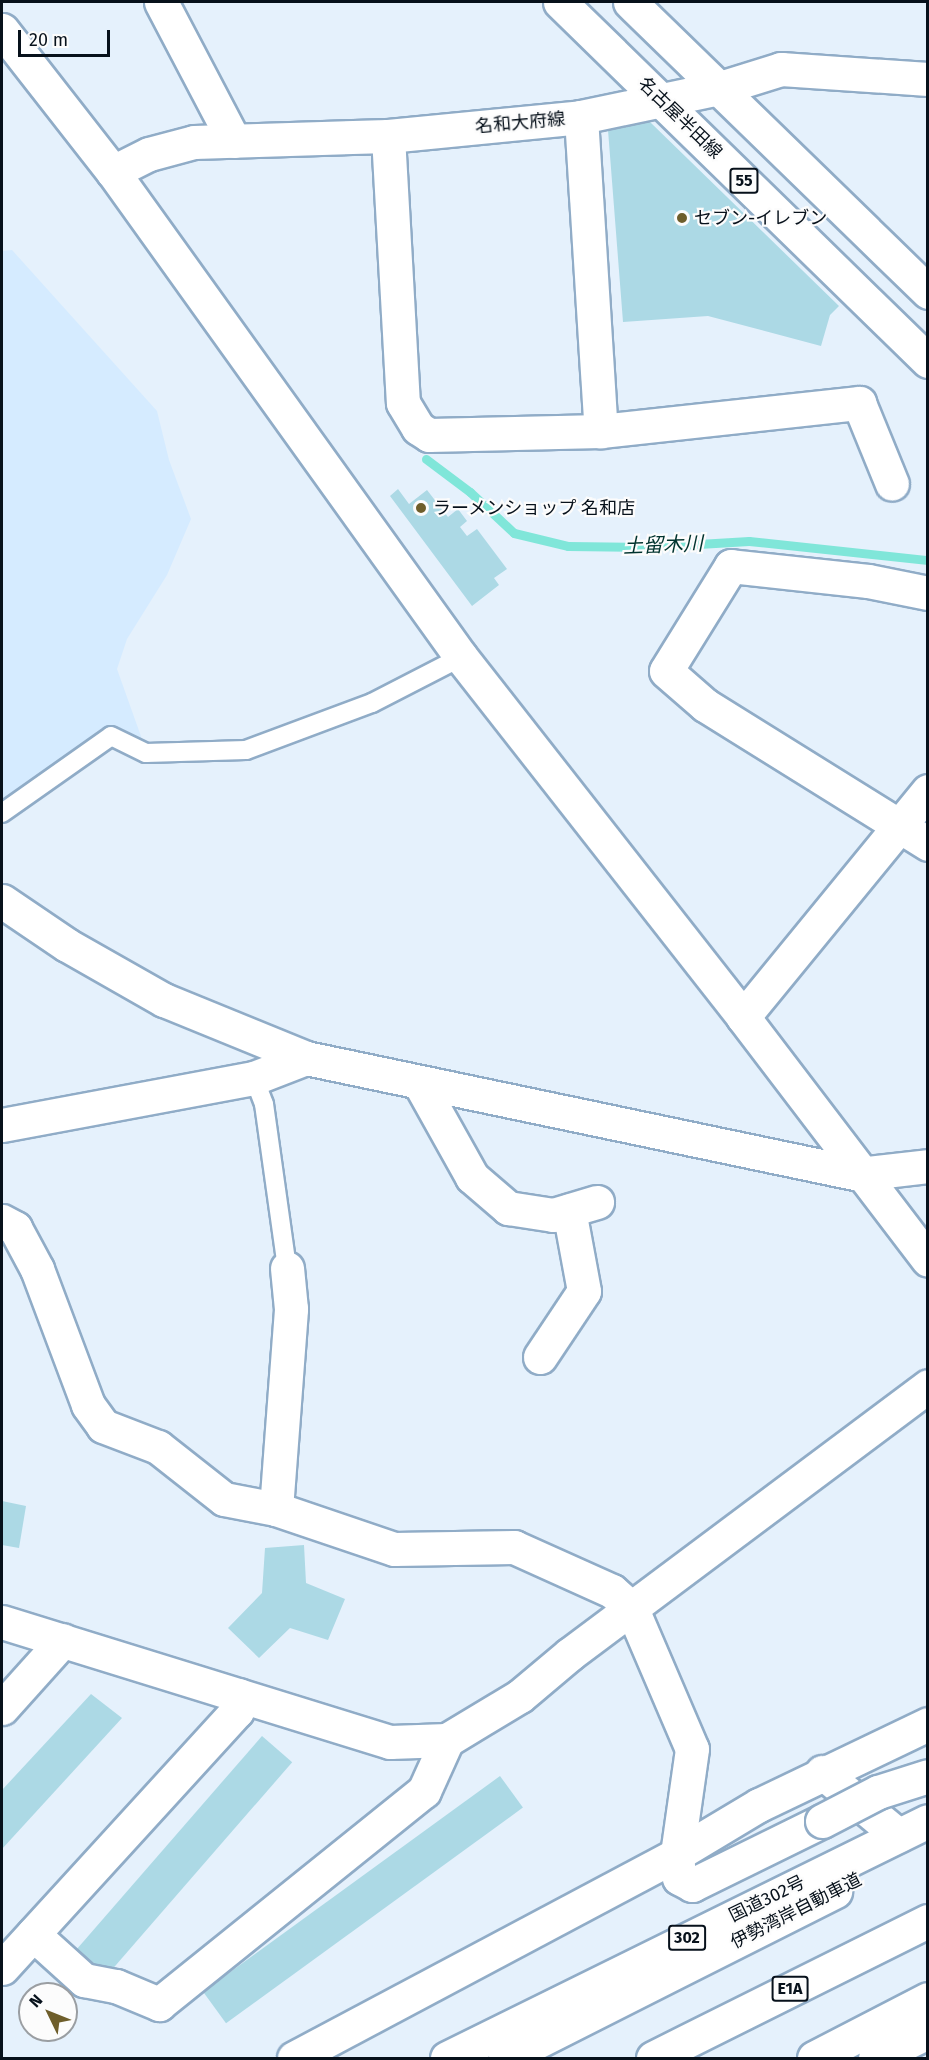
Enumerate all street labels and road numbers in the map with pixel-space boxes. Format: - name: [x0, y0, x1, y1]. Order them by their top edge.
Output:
- street label: 名古屋半田線: [634, 73, 726, 163]
- street label: 名和大府線: [474, 108, 566, 138]
- road number: 55: [729, 168, 759, 194]
- street label: 伊勢湾岸自動車道: [727, 1869, 865, 1953]
- street label: 国道302号: [726, 1871, 808, 1927]
- road number: 302: [668, 1925, 706, 1951]
- road number: E1A: [770, 1976, 810, 2002]

